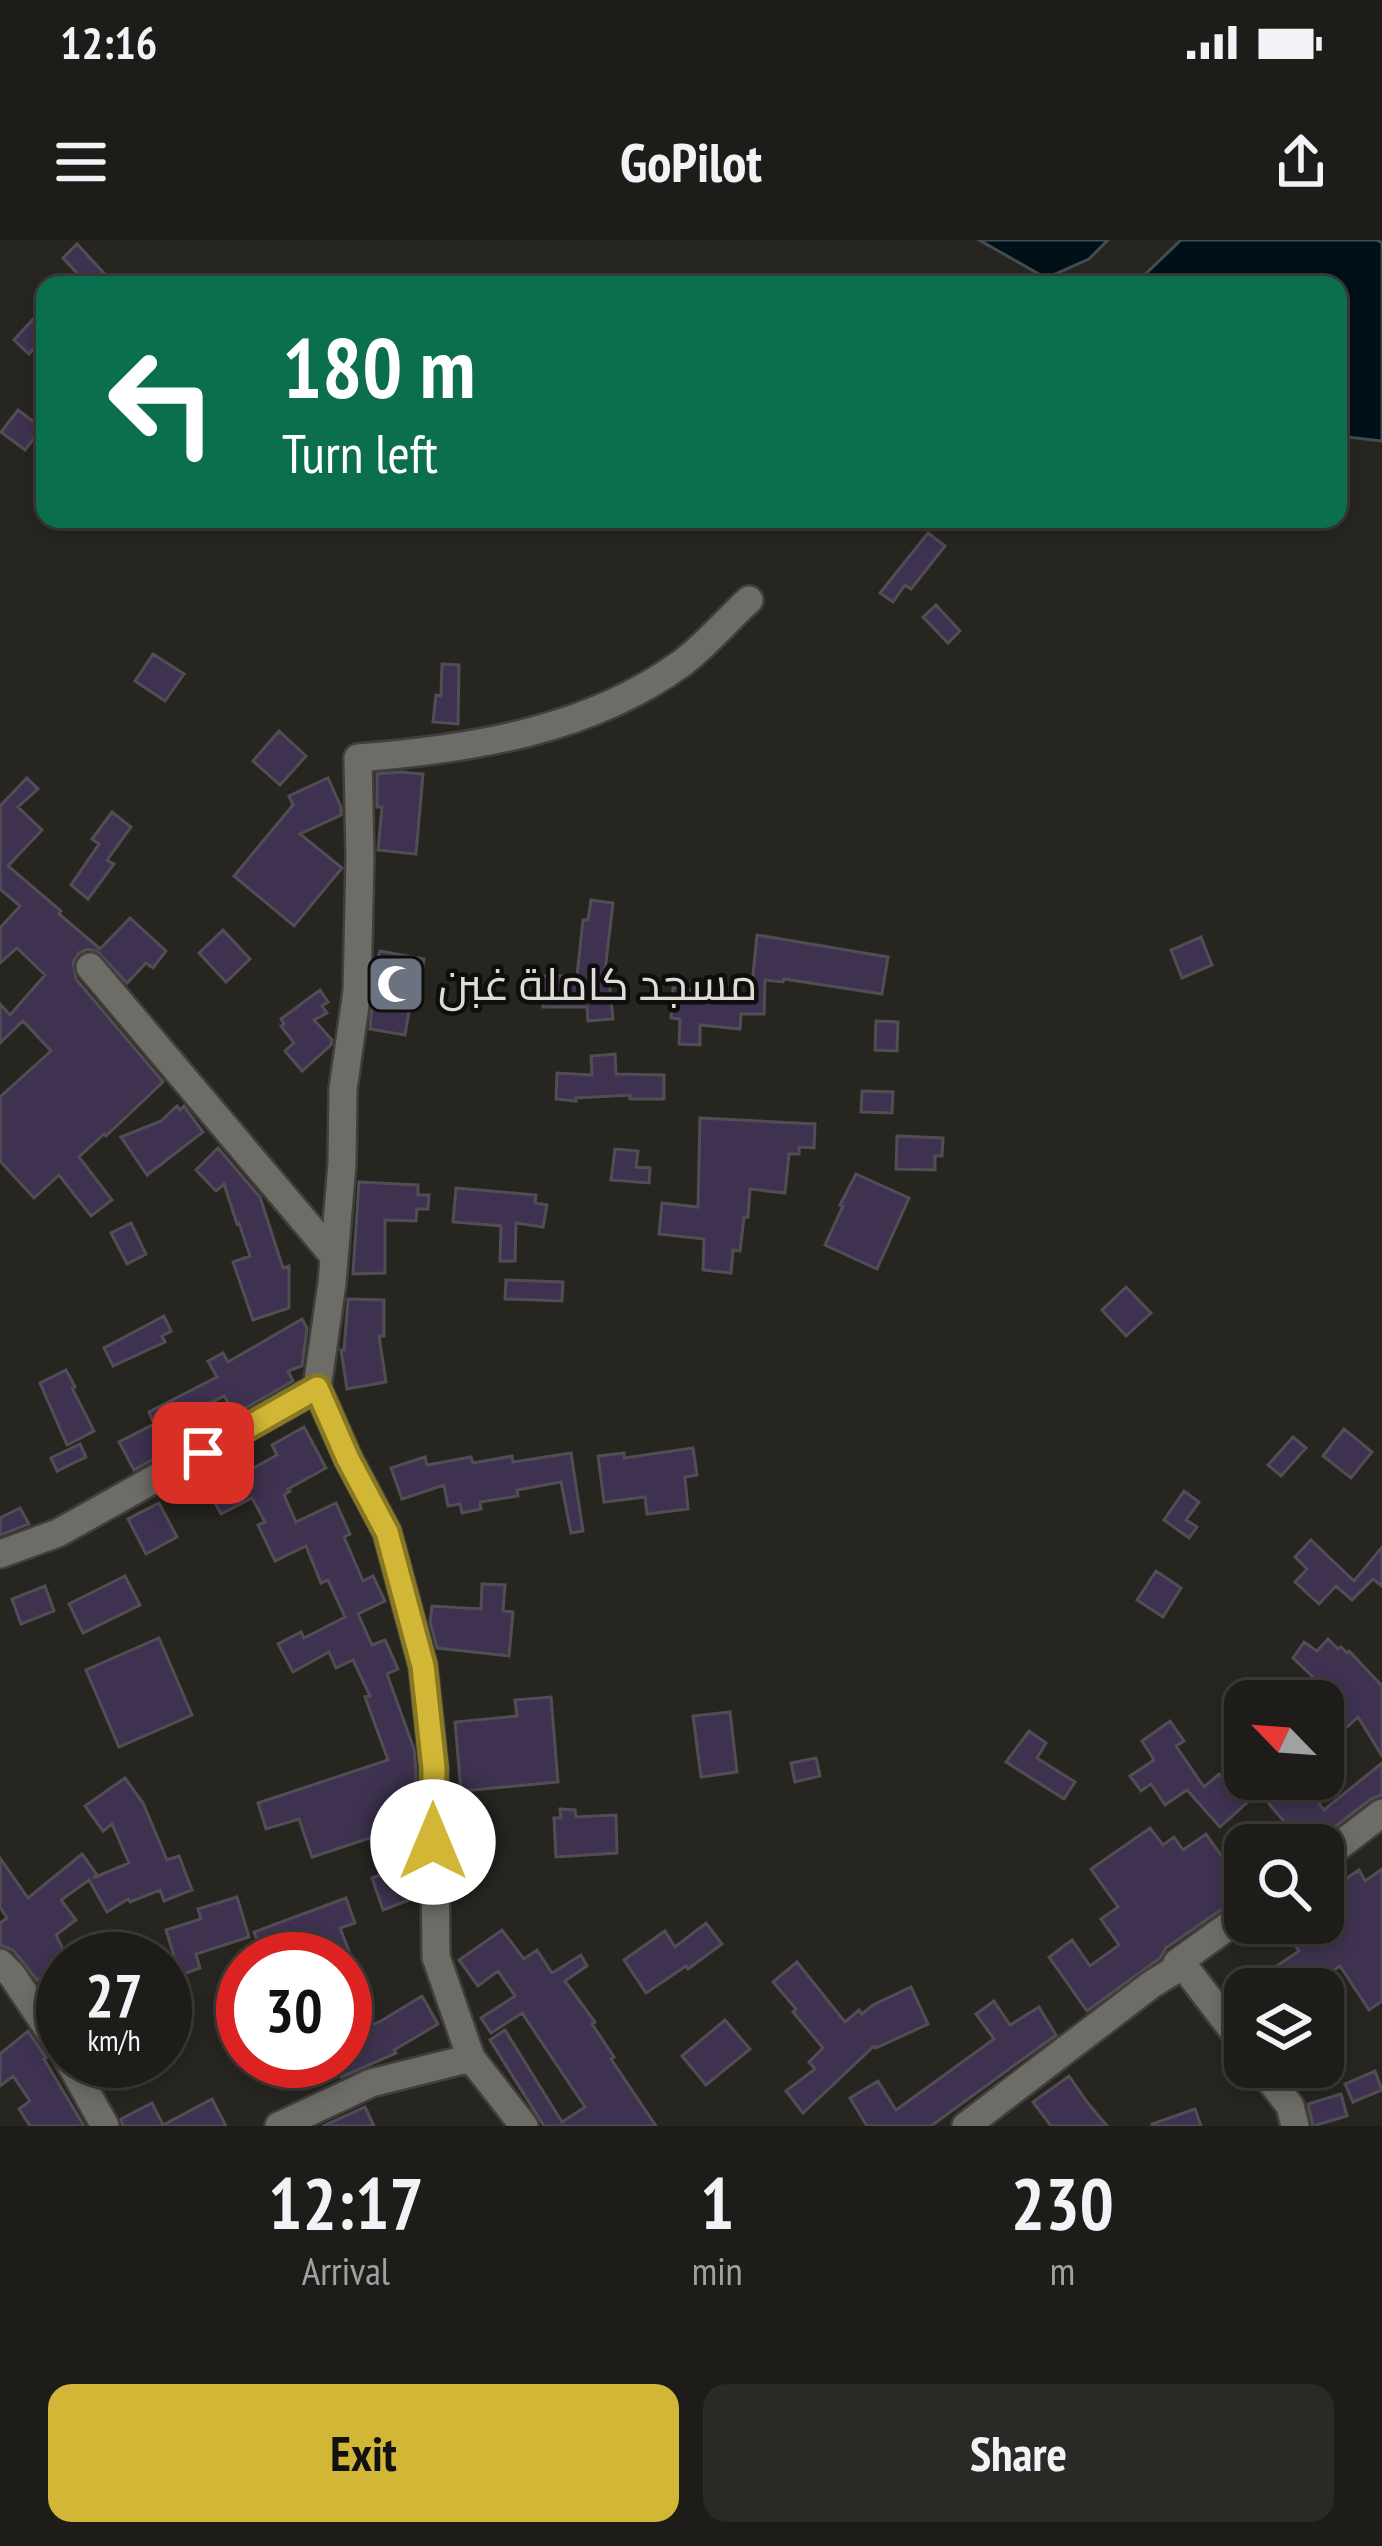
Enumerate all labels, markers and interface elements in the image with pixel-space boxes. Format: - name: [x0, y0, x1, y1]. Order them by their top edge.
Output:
- text: 12:16: [60, 13, 157, 71]
- text: GoPilot: [620, 127, 762, 197]
- icon: menu: [48, 129, 114, 195]
- icon: share: [1268, 129, 1334, 195]
- text: 180 m: [282, 312, 475, 421]
- icon: left: [84, 324, 240, 480]
- text: Turn left: [282, 418, 438, 488]
- mosque icon: مسجد كاملة غبن: [365, 953, 427, 1015]
- place label: مسجد كاملة غبن: [438, 954, 757, 1012]
- pin: [152, 1402, 254, 1504]
- icon: arrive: [170, 1420, 236, 1486]
- north arrow: [1224, 1680, 1344, 1800]
- map controls: [1224, 1680, 1344, 2088]
- position arrow: [370, 1779, 496, 1905]
- button: search: [1224, 1824, 1344, 1944]
- speed limit sign: 30: [216, 1932, 372, 2088]
- text: 27: [85, 1956, 143, 2034]
- button: layers: [1224, 1968, 1344, 2088]
- text: km/h: [87, 2020, 141, 2059]
- text: 12:17: [268, 2156, 424, 2249]
- text: 1: [700, 2156, 734, 2249]
- text: 230: [1011, 2156, 1114, 2249]
- text: Arrival: [302, 2245, 390, 2296]
- text: min: [692, 2245, 743, 2296]
- text: m: [1050, 2245, 1075, 2296]
- button: Exit: [48, 2384, 679, 2522]
- button: Share: [703, 2384, 1334, 2522]

